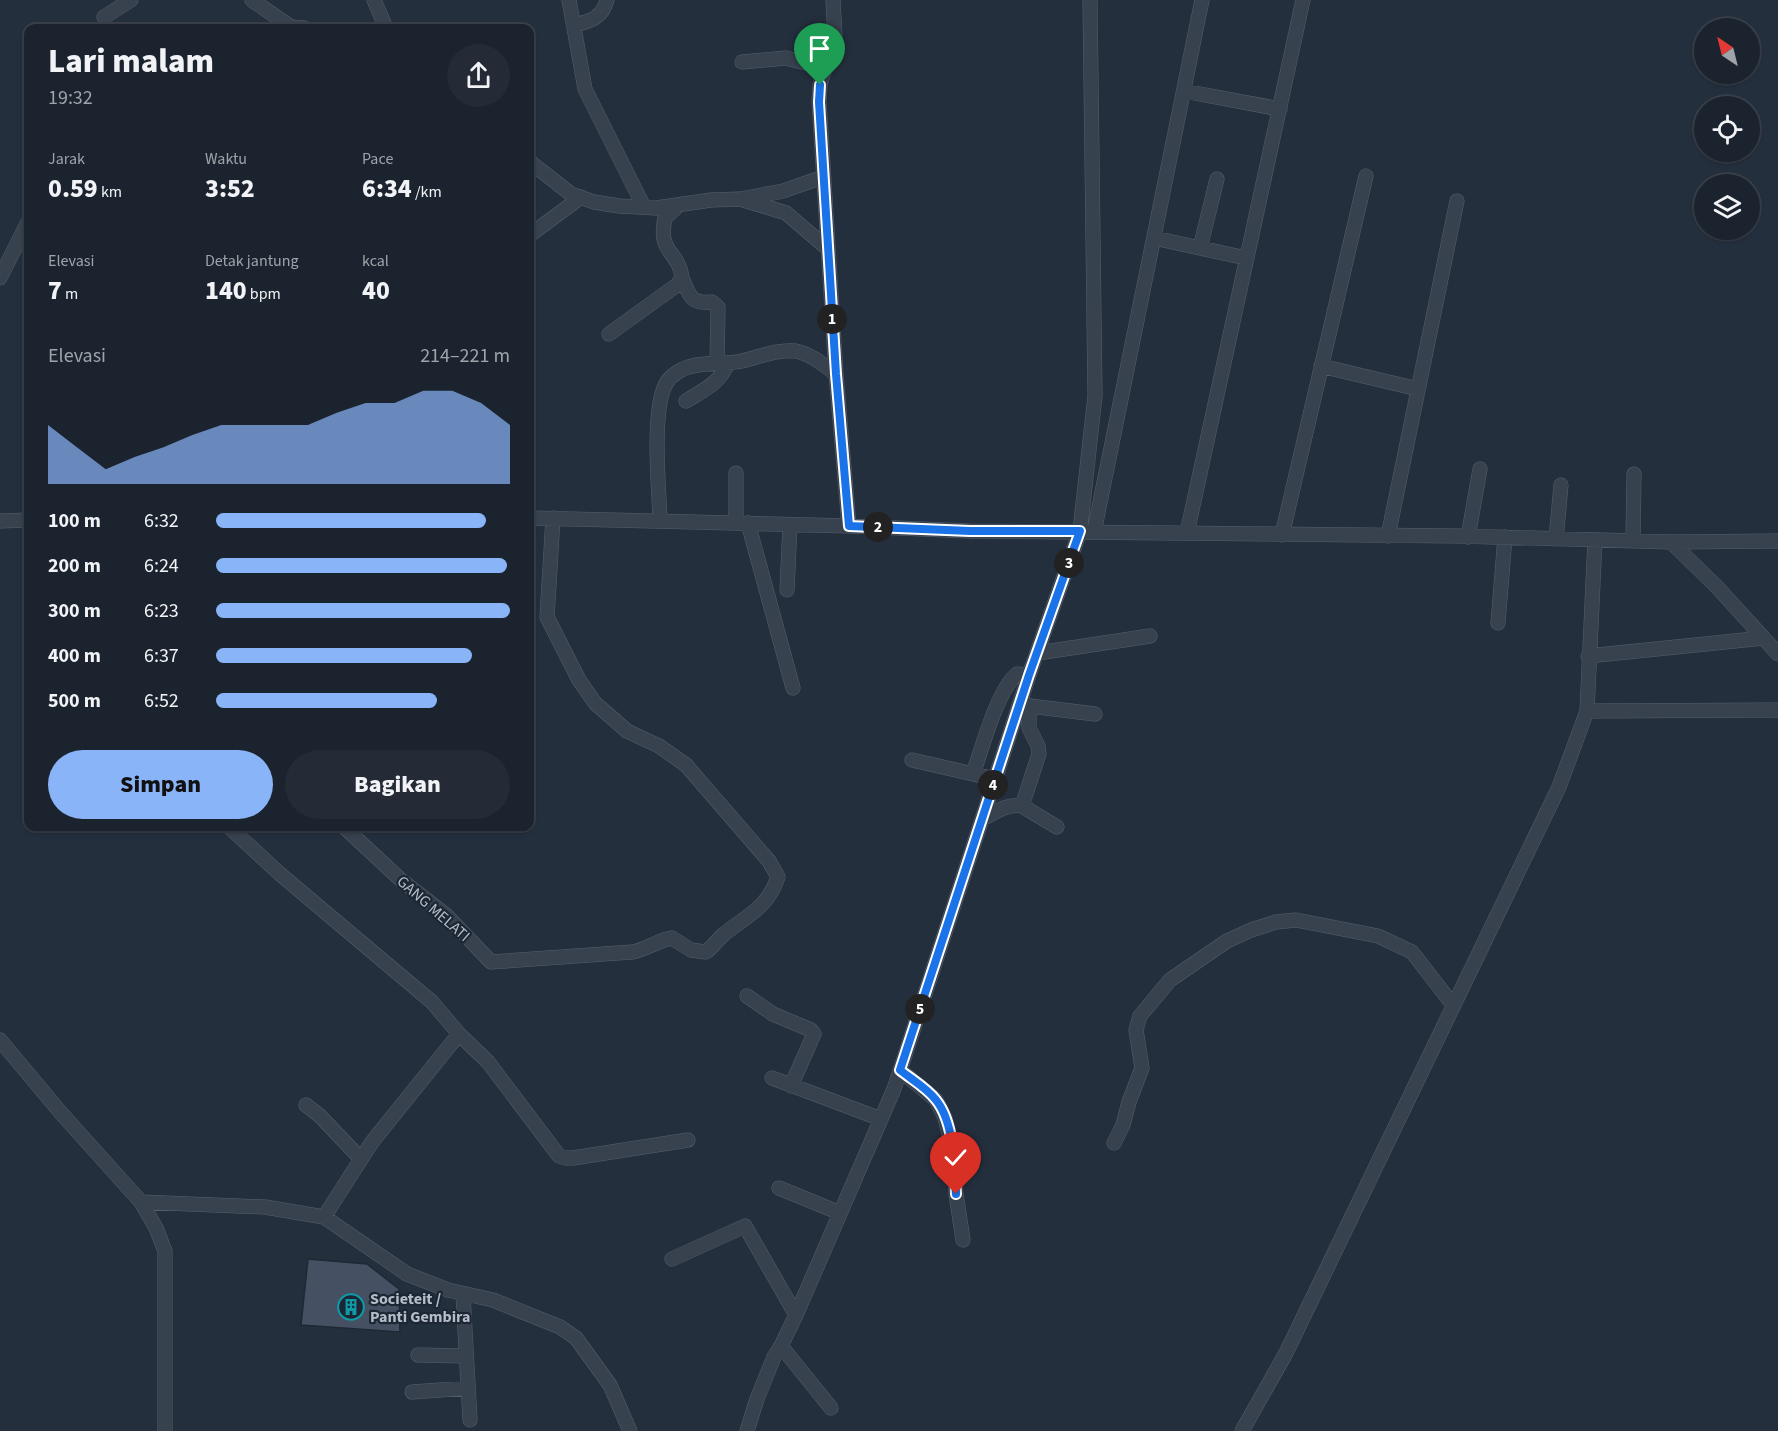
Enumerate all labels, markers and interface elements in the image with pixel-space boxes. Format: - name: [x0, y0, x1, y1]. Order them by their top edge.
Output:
- north arrow: [1694, 18, 1760, 84]
- map controls: [1694, 18, 1760, 240]
- pin: [794, 23, 845, 85]
- icon: arrive: [803, 32, 836, 65]
- text: Lari malam: [48, 38, 214, 85]
- button: share: [447, 44, 510, 107]
- text: 19:32: [48, 84, 93, 112]
- button: locate: [1694, 96, 1760, 162]
- text: Jarak: [48, 148, 85, 170]
- text: Waktu: [205, 148, 247, 170]
- text: Pace: [362, 148, 393, 170]
- text: 0.59: [48, 170, 98, 207]
- text: 3:52: [205, 170, 255, 207]
- text: 6:34: [362, 170, 412, 207]
- button: layers: [1694, 174, 1760, 240]
- text: km: [98, 181, 122, 203]
- text: /km: [412, 181, 442, 203]
- text: Elevasi: [48, 250, 94, 272]
- text: Detak jantung: [205, 250, 299, 272]
- text: kcal: [362, 250, 389, 272]
- text: 7: [48, 272, 62, 309]
- text: 140: [205, 272, 247, 309]
- text: 40: [362, 272, 390, 309]
- text: m: [62, 283, 78, 305]
- text: bpm: [247, 283, 281, 305]
- pin: 1: [817, 304, 847, 334]
- text: 1: [828, 308, 836, 330]
- text: Elevasi: [48, 342, 106, 370]
- text: 214–221 m: [420, 342, 510, 370]
- text: 100 m: [48, 507, 101, 535]
- text: 6:32: [144, 507, 179, 535]
- pin: 2: [863, 512, 893, 542]
- text: 2: [874, 516, 882, 538]
- pin: 3: [1054, 548, 1084, 578]
- text: 200 m: [48, 552, 101, 580]
- text: 6:24: [144, 552, 179, 580]
- text: 3: [1065, 552, 1073, 574]
- text: 300 m: [48, 597, 101, 625]
- text: 6:23: [144, 597, 179, 625]
- text: 400 m: [48, 642, 101, 670]
- text: 6:37: [144, 642, 179, 670]
- text: 500 m: [48, 687, 101, 715]
- text: 6:52: [144, 687, 179, 715]
- button: Simpan: [48, 750, 273, 819]
- button: Bagikan: [285, 750, 510, 819]
- pin: 4: [978, 770, 1008, 800]
- text: 4: [989, 774, 997, 796]
- street label: GANG MELATI: [392, 871, 475, 947]
- pin: 5: [905, 994, 935, 1024]
- text: 5: [916, 998, 924, 1020]
- pin: [930, 1132, 981, 1194]
- icon: check: [939, 1141, 972, 1174]
- place label: Societeit / Panti Gembira: [370, 1288, 470, 1328]
- building icon: Societeit / Panti Gembira: [336, 1292, 366, 1322]

